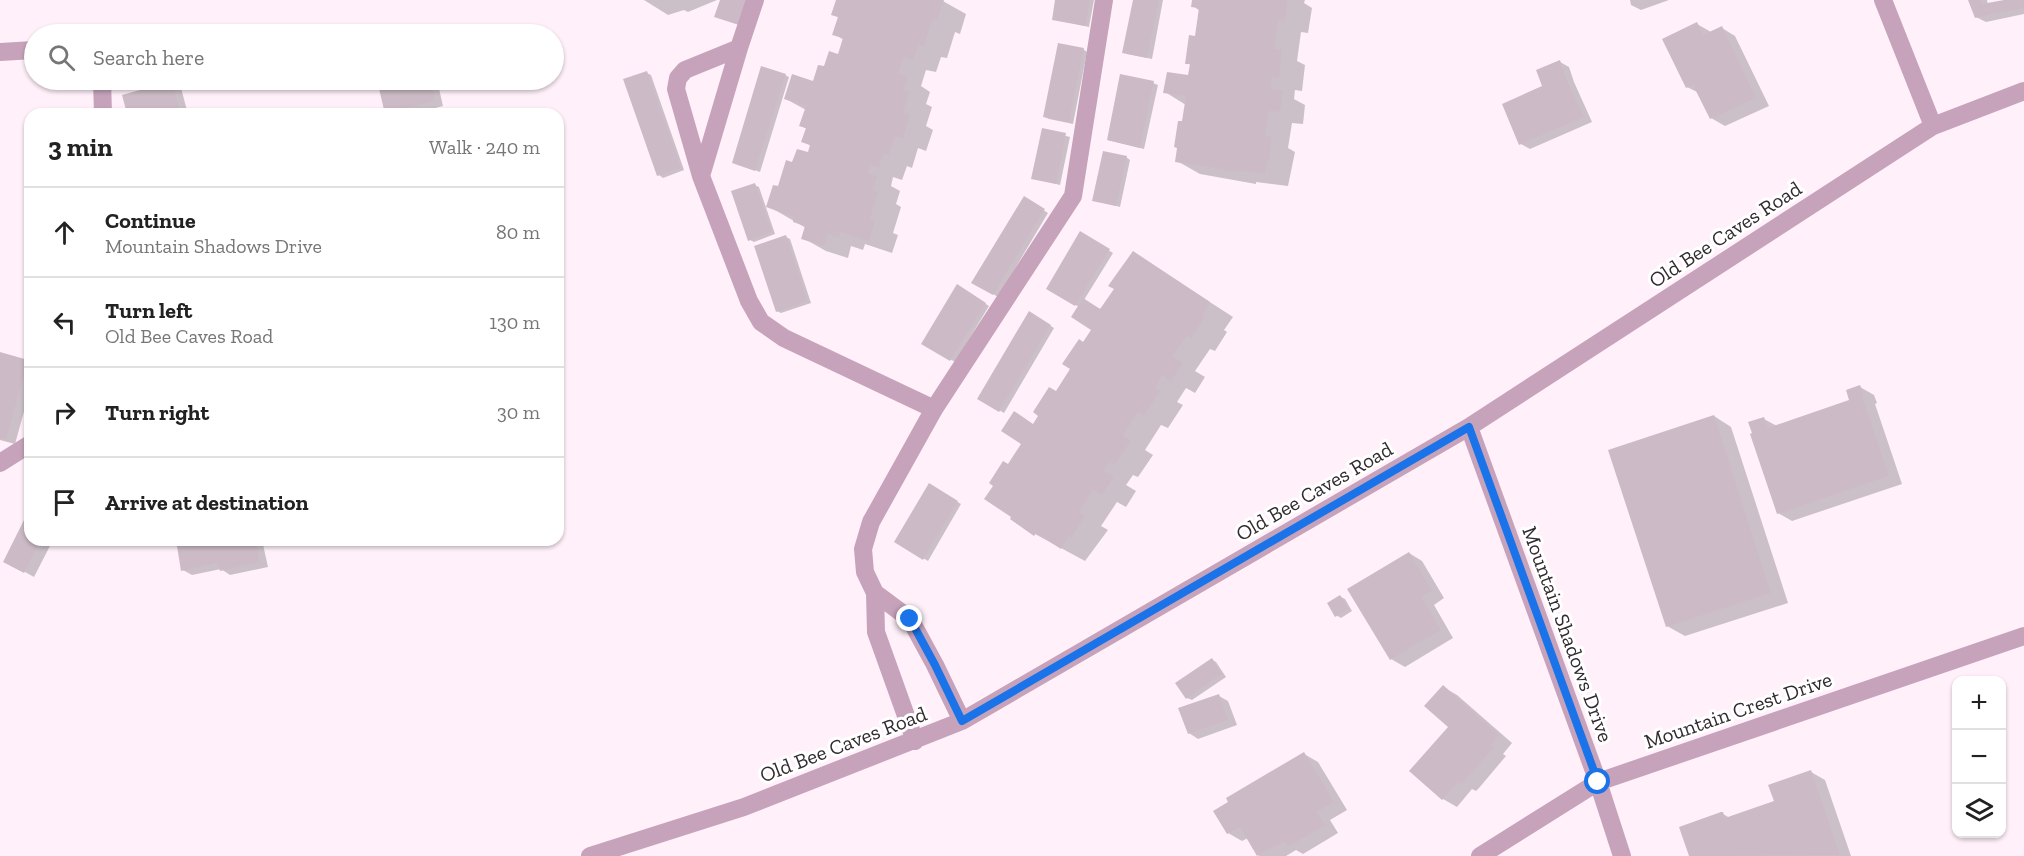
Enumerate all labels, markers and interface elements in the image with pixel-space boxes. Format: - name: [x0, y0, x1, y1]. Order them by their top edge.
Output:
- search box: [24, 24, 564, 90]
- icon: search: [45, 41, 78, 74]
- text: Search here: [93, 44, 204, 71]
- text: 3 min: [48, 131, 113, 163]
- text: Walk · 240 m: [429, 135, 540, 159]
- street label: Old Bee Caves Road: [1644, 175, 1806, 293]
- text: Continue: [105, 207, 196, 234]
- icon: ahead: [48, 216, 81, 249]
- text: 80 m: [496, 220, 540, 244]
- text: Mountain Shadows Drive: [105, 234, 322, 258]
- text: Turn left: [105, 297, 192, 324]
- icon: left: [48, 306, 81, 339]
- text: 130 m: [489, 310, 540, 334]
- text: Old Bee Caves Road: [105, 324, 273, 348]
- icon: right: [48, 396, 81, 429]
- text: Turn right: [105, 399, 209, 426]
- text: 30 m: [497, 400, 540, 424]
- street label: Old Bee Caves Road: [1231, 436, 1397, 546]
- icon: arrive: [48, 486, 81, 519]
- text: Arrive at destination: [105, 489, 308, 516]
- street label: Mountain Shadows Drive: [1517, 523, 1619, 745]
- route end: [896, 605, 922, 631]
- street label: Mountain Crest Drive: [1641, 666, 1835, 754]
- map controls: [1952, 676, 2006, 838]
- button: +: [1952, 676, 2006, 730]
- street label: Old Bee Caves Road: [756, 700, 930, 787]
- button: −: [1952, 730, 2006, 784]
- route start: [1584, 768, 1610, 794]
- button: layers: [1952, 784, 2006, 838]

